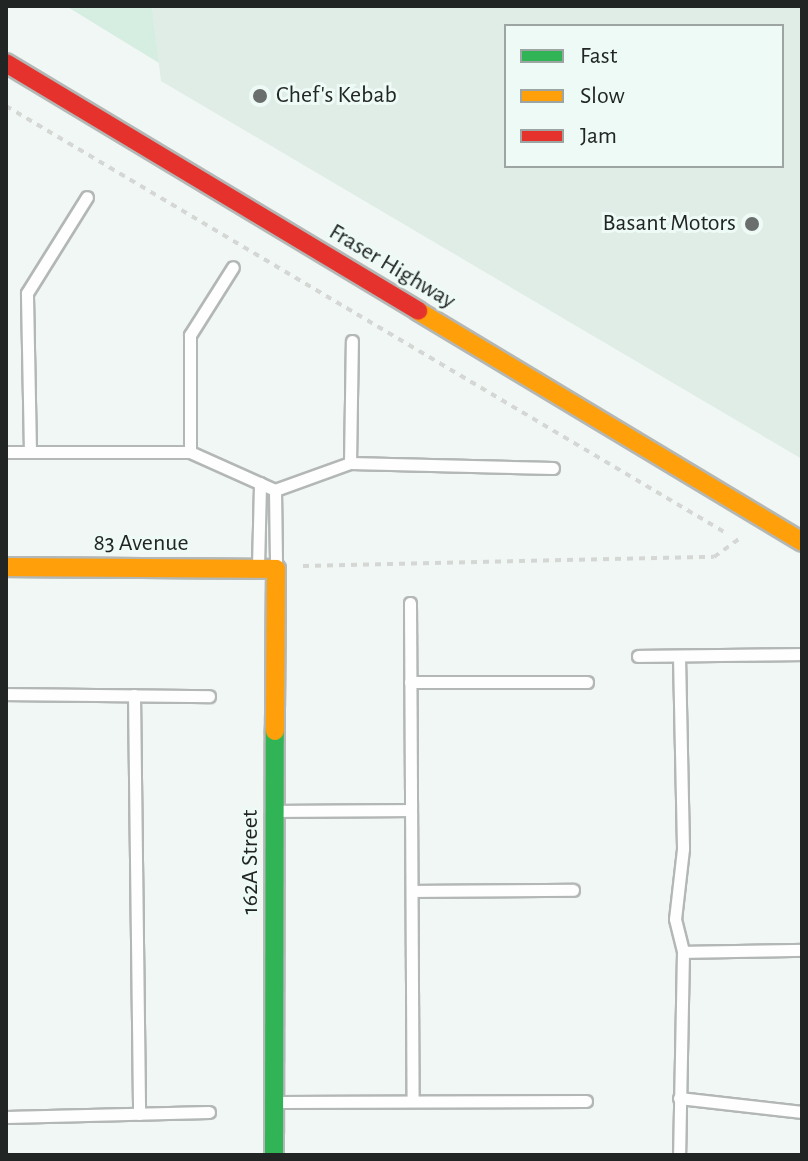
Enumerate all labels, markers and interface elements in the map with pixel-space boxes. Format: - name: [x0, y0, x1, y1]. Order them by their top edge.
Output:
- legend: [504, 24, 784, 168]
- text: Fast: [580, 44, 617, 68]
- place label: Chef's Kebab: [276, 82, 397, 110]
- text: Slow: [580, 84, 625, 108]
- marker: Chef's Kebab: [251, 87, 269, 105]
- text: Jam: [580, 124, 617, 148]
- place label: Basant Motors: [603, 210, 736, 238]
- marker: Basant Motors: [743, 215, 761, 233]
- street label: Fraser Highway: [323, 218, 461, 316]
- street label: 83 Avenue: [93, 530, 189, 558]
- street label: 162A Street: [237, 810, 265, 914]

